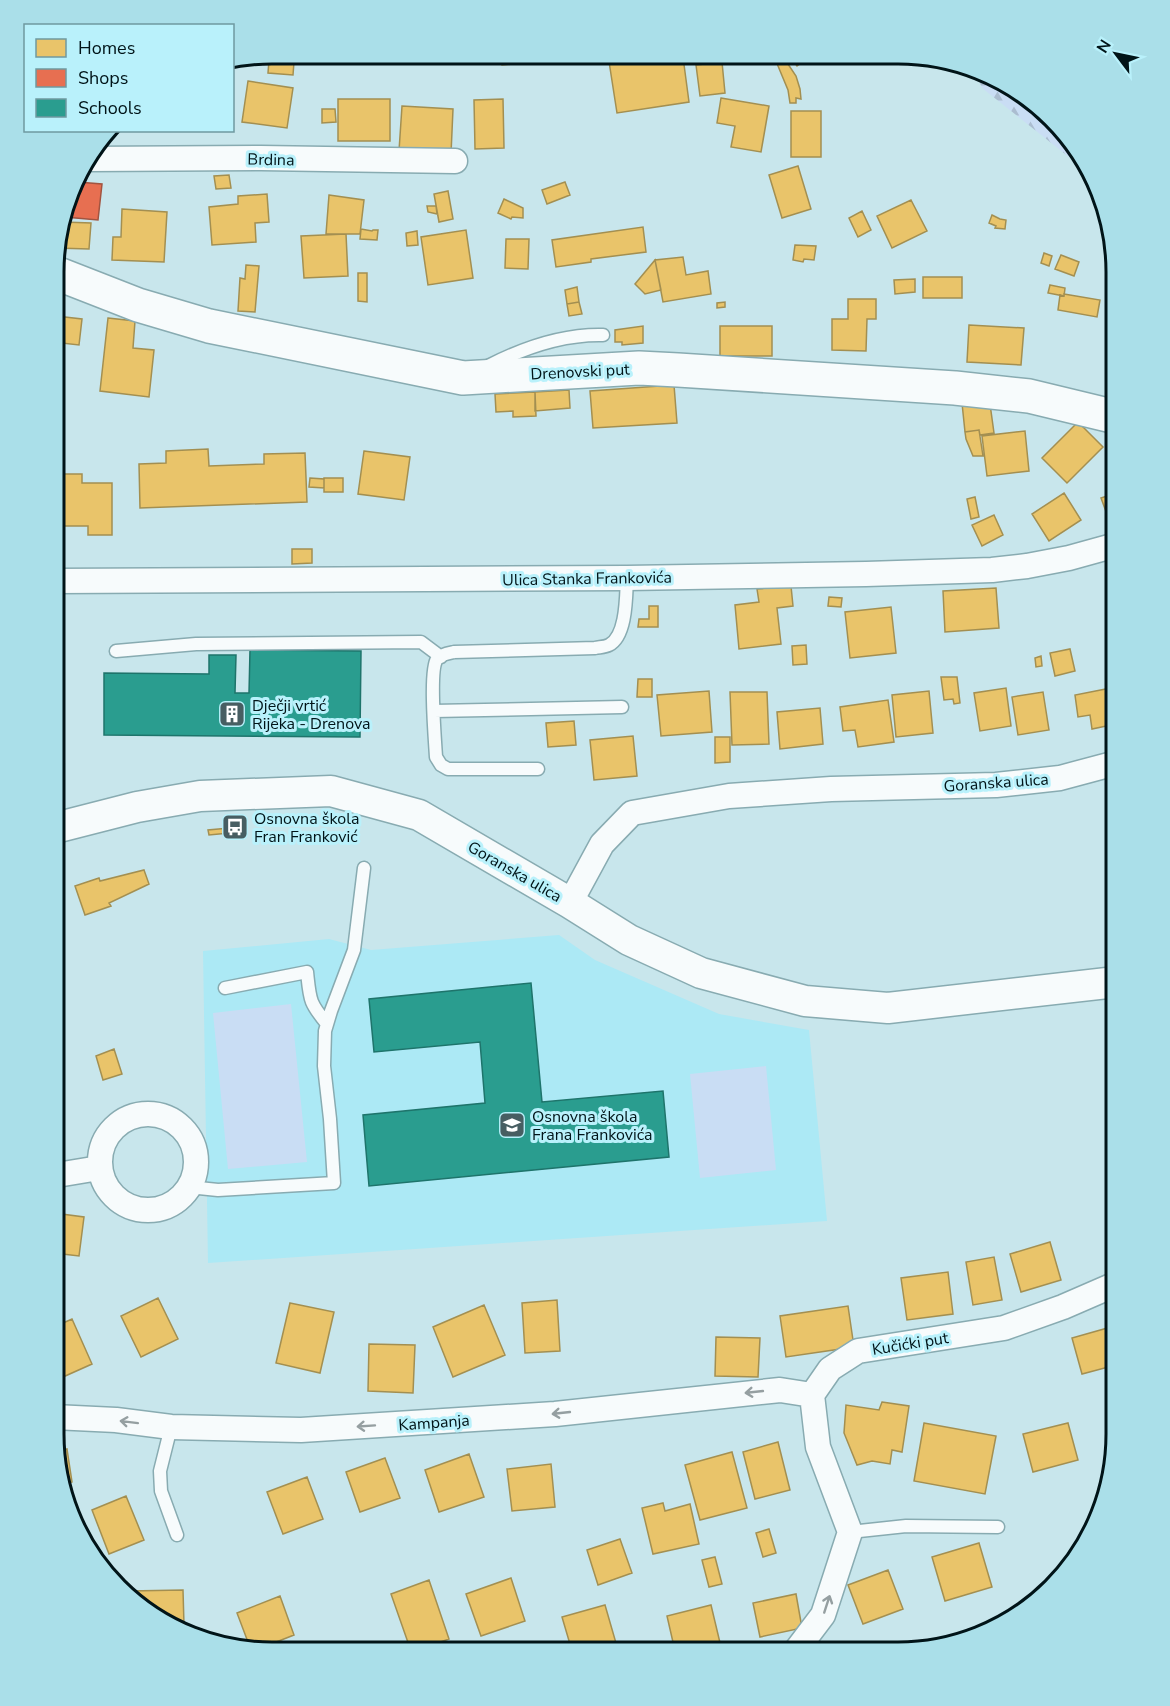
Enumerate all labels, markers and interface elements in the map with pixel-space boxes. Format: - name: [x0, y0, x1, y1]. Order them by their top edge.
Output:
- legend: [24, 24, 234, 132]
- north arrow: [1086, 24, 1146, 84]
- text: Homes: [78, 36, 135, 60]
- text: N: [1092, 36, 1117, 57]
- text: Shops: [78, 66, 128, 90]
- text: Schools: [78, 96, 142, 120]
- street label: Brdina: [247, 149, 295, 171]
- street label: Drenovski put: [530, 358, 631, 386]
- street label: Ulica Stanka Frankovića: [502, 567, 672, 591]
- place label: Dječji vrtić Rijeka - Drenova: [252, 695, 371, 735]
- building icon: Dječji vrtić Rijeka - Drenova: [217, 699, 247, 729]
- street label: Goranska ulica: [943, 768, 1049, 798]
- place label: Osnovna škola Fran Franković: [254, 808, 359, 848]
- bus stop icon: Osnovna škola Fran Franković: [220, 812, 250, 842]
- street label: Goranska ulica: [463, 836, 566, 908]
- place label: Osnovna škola Frana Frankovića: [532, 1106, 653, 1146]
- school or university icon: Osnovna škola Frana Frankovića: [497, 1110, 527, 1140]
- street label: Kučićki put: [870, 1327, 950, 1361]
- one-way arrow: [745, 1387, 765, 1398]
- one-way arrow: [551, 1408, 571, 1419]
- street label: Kampanja: [398, 1410, 470, 1436]
- one-way arrow: [120, 1417, 140, 1428]
- one-way arrow: [356, 1421, 376, 1432]
- one-way arrow: [822, 1594, 833, 1613]

